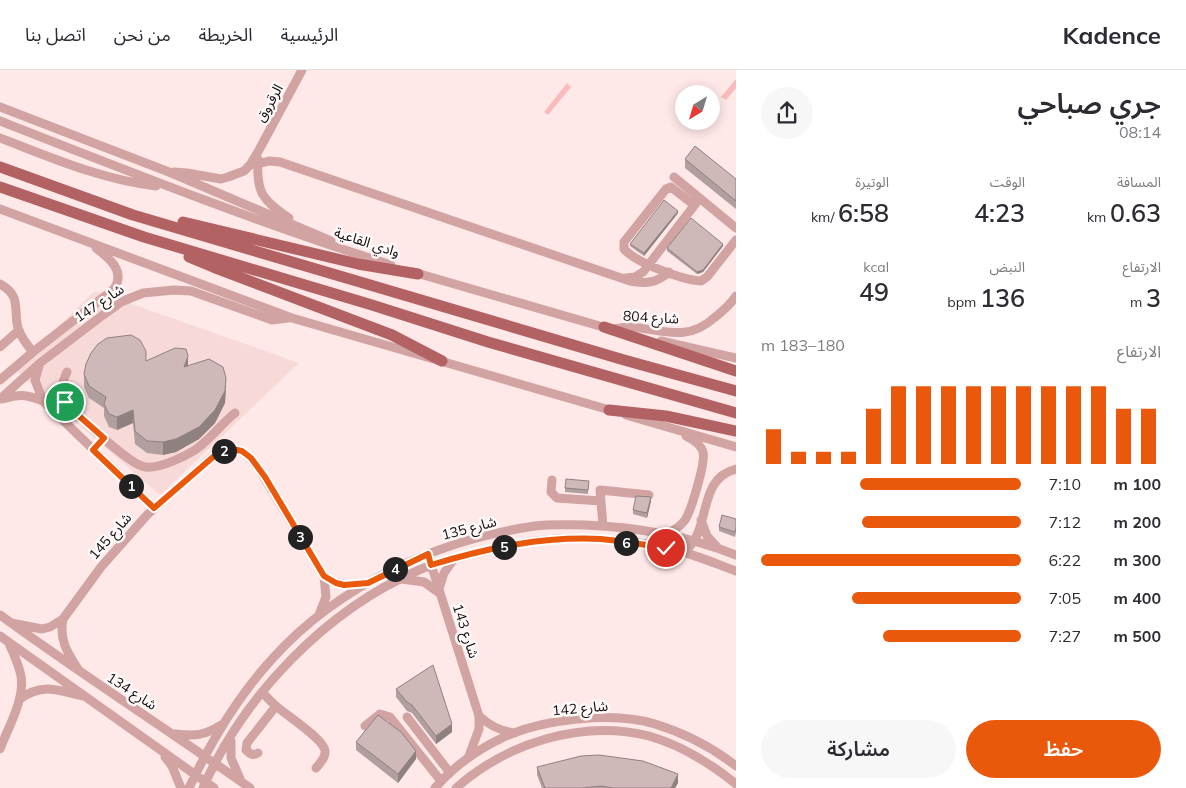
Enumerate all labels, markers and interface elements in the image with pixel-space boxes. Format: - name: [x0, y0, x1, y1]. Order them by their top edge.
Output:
- text: Kadence: [1063, 20, 1161, 50]
- text: اتصل بنا: [25, 23, 86, 46]
- text: من نحن: [114, 23, 171, 46]
- text: الخريطة: [199, 23, 253, 46]
- text: الرئيسية: [281, 23, 338, 46]
- street label: الرقروق: [251, 81, 287, 125]
- north arrow: [675, 85, 720, 130]
- map controls: [675, 85, 720, 130]
- text: جري صباحي: [1018, 85, 1161, 120]
- button: share: [761, 87, 813, 139]
- text: 08:14: [1119, 122, 1161, 142]
- text: الوتيرة: [855, 173, 889, 191]
- text: الوقت: [990, 173, 1025, 191]
- text: المسافة: [1117, 173, 1161, 191]
- text: 6:58: [838, 197, 889, 228]
- text: 4:23: [974, 197, 1025, 228]
- text: 0.63: [1110, 197, 1161, 228]
- text: /km: [811, 208, 838, 226]
- text: km: [1087, 208, 1110, 226]
- street label: وادي القاعية: [331, 223, 402, 263]
- text: kcal: [863, 258, 889, 276]
- text: النبض: [989, 258, 1025, 276]
- text: الارتفاع: [1123, 258, 1161, 276]
- text: 49: [859, 276, 889, 307]
- street label: شارع 147: [71, 280, 128, 328]
- text: 136: [980, 282, 1025, 313]
- text: 3: [1146, 282, 1161, 313]
- text: bpm: [947, 293, 980, 311]
- text: m: [1130, 293, 1146, 311]
- street label: شارع 804: [622, 307, 680, 329]
- text: 180–183 m: [761, 335, 845, 355]
- text: الارتفاع: [1117, 341, 1161, 361]
- pin: [44, 381, 86, 423]
- icon: arrive: [51, 388, 79, 416]
- pin: 2: [212, 438, 236, 464]
- text: 2: [220, 442, 229, 460]
- pin: 1: [118, 474, 144, 498]
- text: 7:10: [1049, 474, 1081, 494]
- text: 100 m: [1113, 474, 1161, 494]
- text: 1: [127, 477, 136, 495]
- street label: شارع 145: [85, 509, 137, 564]
- street label: شارع 135: [440, 512, 499, 546]
- text: 7:12: [1049, 512, 1081, 532]
- text: 200 m: [1113, 512, 1161, 532]
- pin: 3: [288, 524, 312, 550]
- pin: [645, 527, 687, 569]
- text: 3: [296, 528, 305, 546]
- pin: 6: [614, 530, 638, 556]
- pin: 5: [492, 534, 516, 560]
- text: 6: [622, 534, 631, 552]
- icon: check: [652, 534, 680, 562]
- text: 5: [500, 538, 509, 556]
- text: 6:22: [1049, 550, 1081, 570]
- text: 300 m: [1113, 550, 1161, 570]
- pin: 4: [382, 556, 408, 582]
- text: 4: [391, 560, 400, 578]
- text: 7:05: [1049, 588, 1081, 608]
- text: 400 m: [1113, 588, 1161, 608]
- street label: شارع 143: [447, 602, 483, 661]
- text: 7:27: [1049, 626, 1081, 646]
- text: 500 m: [1113, 626, 1161, 646]
- street label: شارع 134: [102, 668, 160, 716]
- street label: شارع 142: [551, 697, 609, 721]
- button: مشاركة: [761, 720, 956, 778]
- button: حفظ: [966, 720, 1161, 778]

